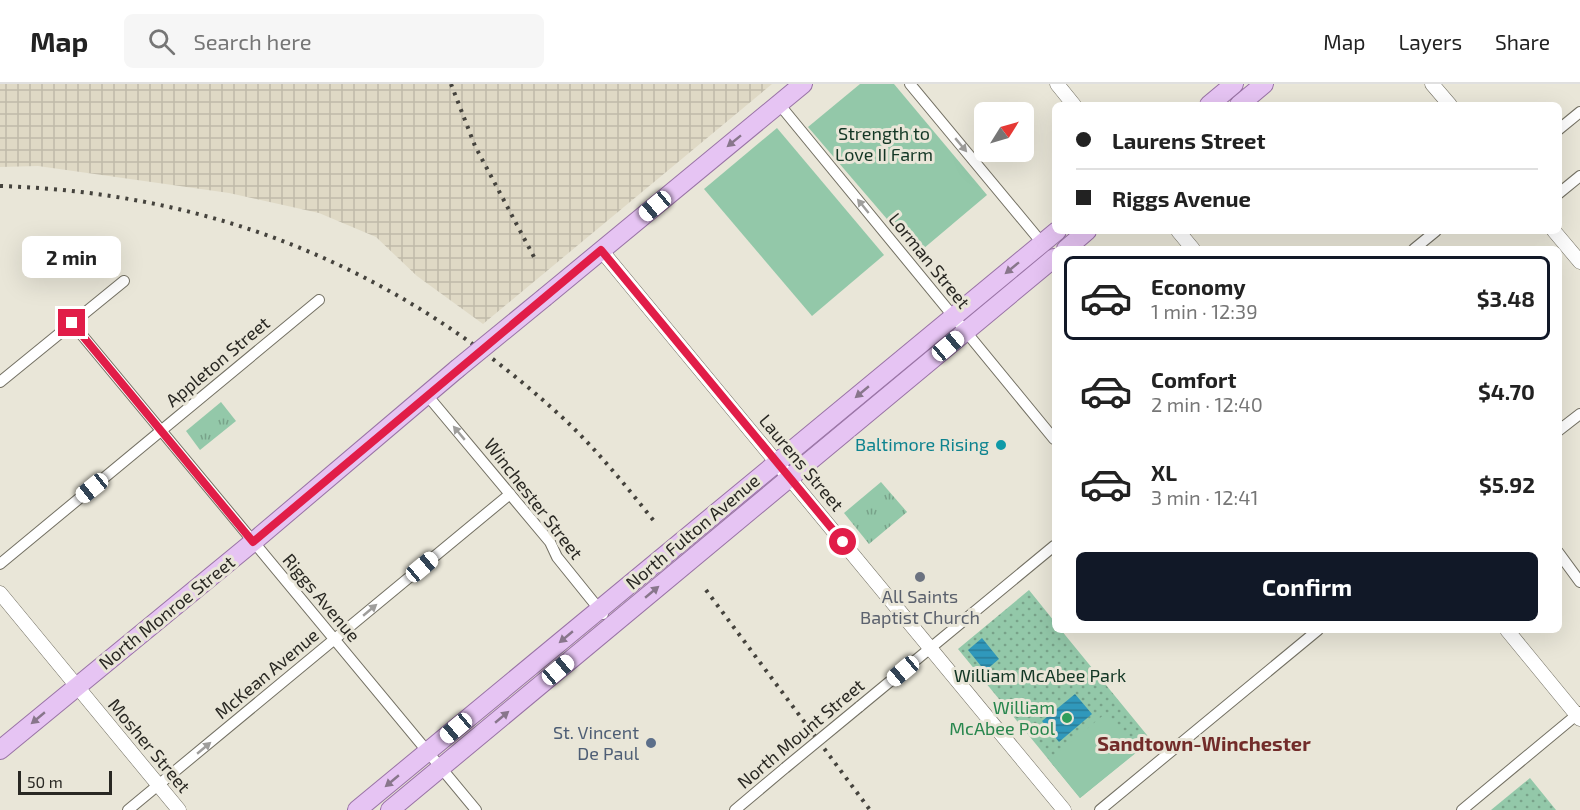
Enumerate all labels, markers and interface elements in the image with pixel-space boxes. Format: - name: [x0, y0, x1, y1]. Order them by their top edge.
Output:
- search box: [124, 14, 544, 68]
- text: Map: [30, 24, 88, 58]
- icon: search: [145, 25, 178, 58]
- text: Search here: [193, 28, 312, 54]
- text: Map: [1323, 29, 1365, 54]
- text: Layers: [1398, 29, 1462, 54]
- text: Share: [1495, 29, 1550, 54]
- north arrow: [974, 102, 1034, 162]
- map controls: [974, 102, 1034, 162]
- park label: Strength to Love II Farm: [835, 122, 933, 165]
- text: Laurens Street: [1112, 127, 1266, 153]
- one-way arrow: [726, 135, 742, 148]
- one-way arrow: [954, 137, 967, 153]
- text: Riggs Avenue: [1112, 185, 1251, 211]
- car: [635, 188, 675, 224]
- one-way arrow: [857, 199, 870, 214]
- street label: Lorman Street: [884, 208, 975, 313]
- callout: 2 min: [22, 236, 122, 278]
- text: 2 min: [46, 245, 97, 269]
- one-way arrow: [1004, 262, 1020, 275]
- icon: car: [1079, 271, 1133, 325]
- text: Economy: [1151, 273, 1246, 299]
- text: $3.48: [1477, 285, 1535, 311]
- text: 1 min · 12:39: [1151, 299, 1258, 323]
- route end: [58, 309, 85, 336]
- street label: Appleton Street: [161, 311, 274, 411]
- car: [928, 328, 968, 364]
- icon: car: [1079, 364, 1133, 418]
- text: Comfort: [1151, 366, 1236, 392]
- text: $4.70: [1478, 378, 1535, 404]
- one-way arrow: [854, 386, 870, 399]
- text: 2 min · 12:40: [1151, 392, 1263, 416]
- street label: Laurens Street: [755, 409, 849, 515]
- one-way arrow: [452, 425, 465, 441]
- place label: Baltimore Rising: [855, 433, 989, 455]
- street label: Winchester Street: [480, 434, 588, 563]
- marker: Baltimore Rising: [994, 438, 1008, 452]
- icon: car: [1079, 457, 1133, 511]
- text: XL: [1151, 459, 1177, 485]
- street label: North Fulton Avenue: [621, 469, 764, 594]
- car: [72, 470, 112, 506]
- text: $5.92: [1479, 471, 1535, 497]
- text: 3 min · 12:41: [1151, 485, 1259, 509]
- route start: [829, 528, 856, 555]
- street label: Riggs Avenue: [278, 549, 365, 646]
- car: [402, 549, 442, 585]
- street label: North Monroe Street: [94, 550, 239, 674]
- button: Confirm: [1076, 552, 1538, 621]
- marker: All Saints Baptist Church: [913, 570, 927, 584]
- one-way arrow: [644, 585, 660, 598]
- place label: All Saints Baptist Church: [860, 585, 980, 628]
- one-way arrow: [362, 604, 377, 617]
- street label: McKean Avenue: [210, 623, 323, 723]
- one-way arrow: [558, 631, 574, 644]
- car: [538, 652, 578, 688]
- car: [883, 653, 923, 689]
- park label: William McAbee Park: [954, 664, 1126, 686]
- street label: North Mount Street: [732, 674, 868, 793]
- street label: Mosher Street: [104, 694, 196, 797]
- place label: William McAbee Pool: [949, 696, 1056, 739]
- car: [436, 710, 476, 746]
- one-way arrow: [494, 710, 510, 723]
- one-way arrow: [31, 711, 46, 724]
- marker: William McAbee Pool: [1060, 711, 1074, 725]
- place label: St. Vincent De Paul: [553, 721, 640, 764]
- district label: Sandtown-Winchester: [1097, 731, 1311, 755]
- marker: St. Vincent De Paul: [644, 736, 658, 750]
- one-way arrow: [196, 741, 212, 754]
- scale bar: [18, 768, 112, 796]
- text: 50 m: [27, 772, 63, 791]
- one-way arrow: [385, 774, 400, 787]

